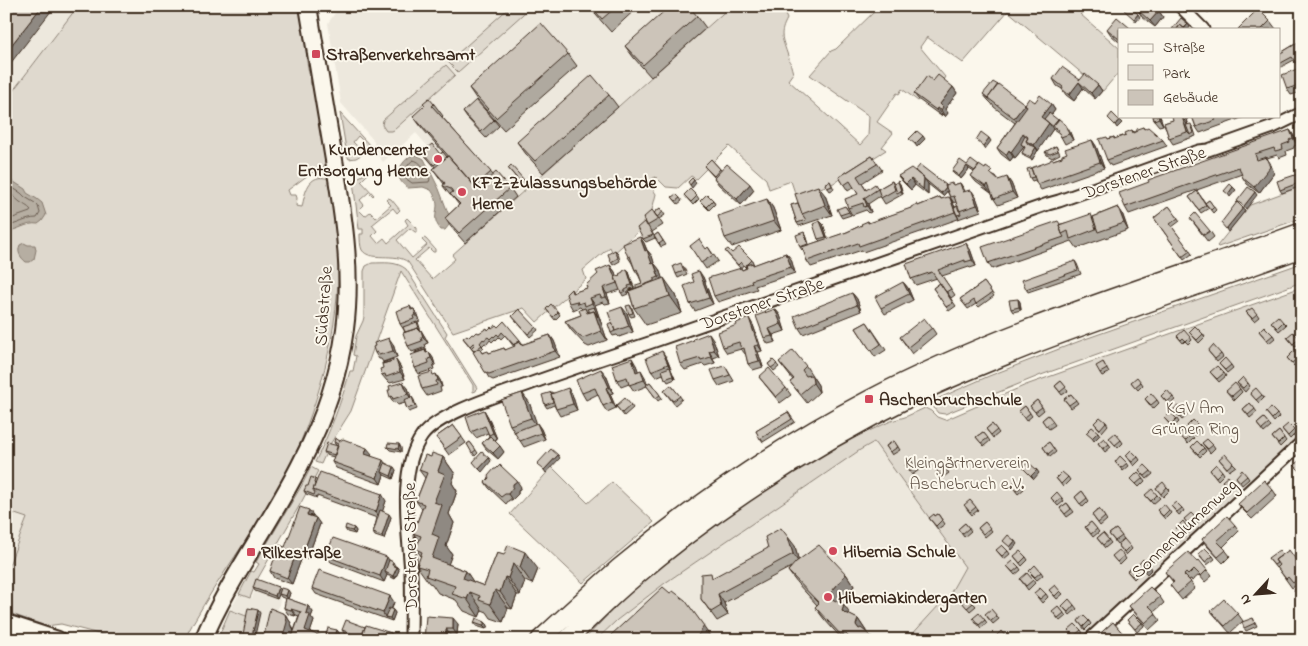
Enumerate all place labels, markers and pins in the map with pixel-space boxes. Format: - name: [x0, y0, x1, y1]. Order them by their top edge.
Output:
- place label: Straßenverkehrsamt: [326, 43, 476, 69]
- marker: Straßenverkehrsamt: [310, 48, 322, 60]
- place label: Kundencenter Entsorgung Herne: [297, 138, 429, 186]
- marker: Kundencenter Entsorgung Herne: [432, 153, 444, 165]
- place label: KFZ-Zulassungsbehörde Herne: [472, 171, 657, 218]
- marker: KFZ-Zulassungsbehörde Herne: [456, 186, 468, 198]
- place label: Aschenbruchschule: [879, 388, 1023, 414]
- marker: Aschenbruchschule: [863, 393, 875, 405]
- place label: Hibernia Schule: [843, 540, 957, 566]
- place label: Rilkestraße: [261, 541, 342, 567]
- marker: Hibernia Schule: [827, 545, 839, 557]
- marker: Rilkestraße: [245, 546, 257, 558]
- place label: Hiberniakindergarten: [838, 586, 987, 613]
- marker: Hiberniakindergarten: [822, 591, 834, 603]

